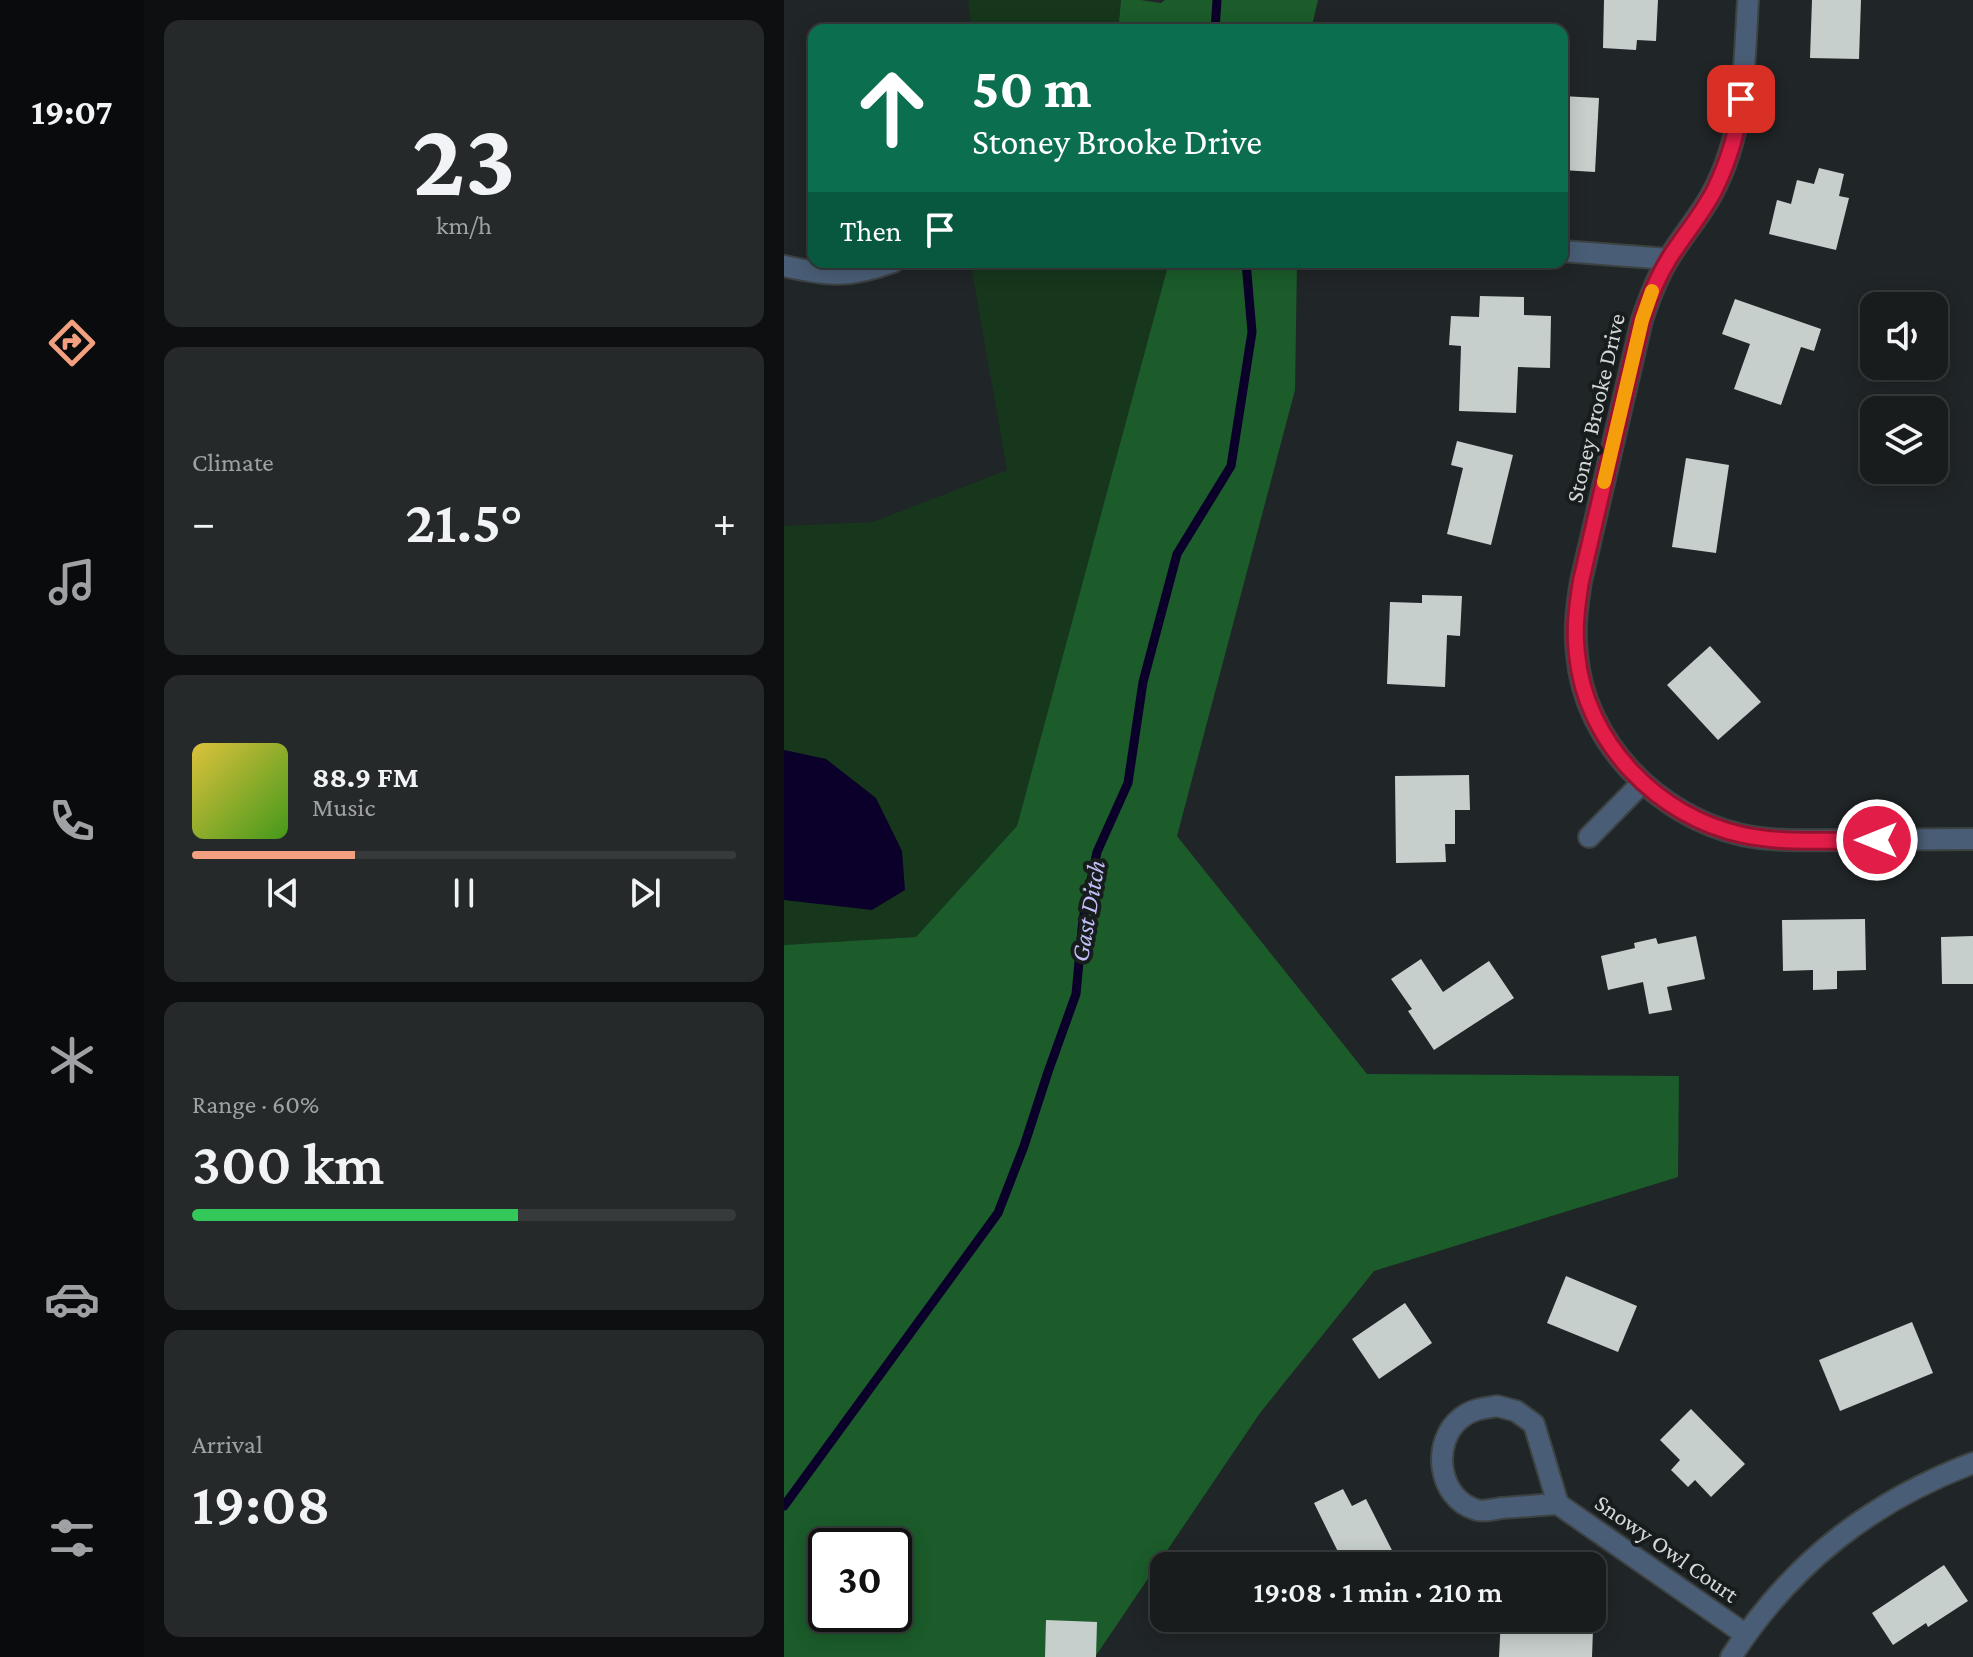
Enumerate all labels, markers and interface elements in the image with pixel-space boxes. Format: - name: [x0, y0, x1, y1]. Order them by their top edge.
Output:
- icon: ahead: [840, 56, 944, 160]
- text: 50 m: [972, 57, 1092, 119]
- pin: [1707, 65, 1775, 133]
- icon: arrive: [1719, 77, 1763, 121]
- text: 19:07: [31, 92, 113, 132]
- text: 23: [412, 101, 516, 216]
- text: Stoney Brooke Drive: [972, 122, 1262, 162]
- icon: arrive: [918, 208, 962, 252]
- text: km/h: [436, 211, 492, 240]
- text: Then: [840, 214, 902, 247]
- map controls: [1860, 292, 1948, 484]
- button: sound: [1860, 292, 1948, 380]
- street label: Stoney Brooke Drive: [1560, 311, 1630, 505]
- icon: directions: [44, 315, 100, 371]
- button: layers: [1860, 396, 1948, 484]
- text: Climate: [192, 448, 274, 477]
- text: 21.5°: [405, 488, 523, 555]
- text: −: [192, 498, 215, 546]
- text: +: [713, 498, 736, 546]
- icon: music: [44, 554, 100, 610]
- text: 88.9 FM: [312, 760, 419, 793]
- icon: phone: [44, 793, 100, 849]
- text: Music: [312, 793, 375, 822]
- position arrow: [1835, 798, 1919, 882]
- water label: Gast Ditch: [1065, 858, 1111, 964]
- icon: previous: [261, 871, 305, 915]
- icon: pause: [442, 871, 486, 915]
- icon: next: [623, 871, 667, 915]
- icon: climate: [44, 1032, 100, 1088]
- text: Range · 60%: [192, 1090, 319, 1119]
- text: 300 km: [192, 1130, 384, 1197]
- icon: car: [44, 1271, 100, 1327]
- text: Arrival: [192, 1430, 263, 1459]
- text: 19:08: [192, 1470, 330, 1537]
- street label: Snowy Owl Court: [1590, 1488, 1745, 1608]
- icon: filters: [44, 1510, 100, 1566]
- speed limit sign: 30: [808, 1528, 912, 1632]
- text: 19:08 · 1 min · 210 m: [1253, 1575, 1503, 1608]

